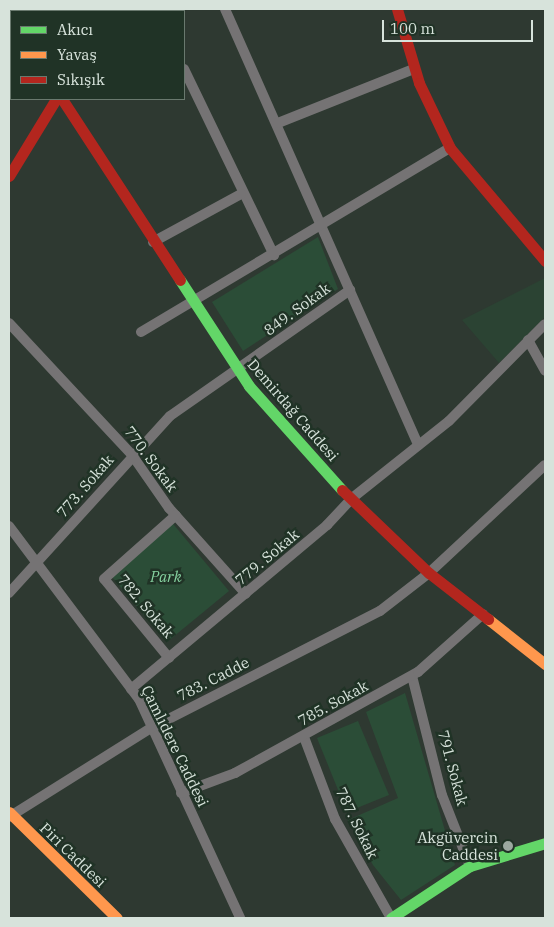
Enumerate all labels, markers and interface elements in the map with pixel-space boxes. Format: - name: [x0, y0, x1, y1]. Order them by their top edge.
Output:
- legend: [10, 10, 185, 100]
- scale bar: [384, 10, 535, 42]
- text: 100 m: [390, 19, 435, 38]
- text: Akıcı: [57, 20, 93, 39]
- text: Yavaş: [57, 45, 97, 64]
- text: Sıkışık: [57, 70, 105, 89]
- street label: 849. Sokak: [260, 279, 334, 339]
- street label: Demirdağ Caddesi: [244, 355, 342, 465]
- street label: 770. Sokak: [120, 423, 182, 495]
- street label: 773. Sokak: [53, 451, 117, 521]
- street label: 779. Sokak: [232, 525, 302, 589]
- park label: Park: [150, 568, 182, 586]
- street label: 782. Sokak: [114, 571, 178, 641]
- street label: 783. Cadde: [174, 653, 252, 705]
- street label: 785. Sokak: [295, 676, 371, 730]
- street label: Çamlıdere Caddesi: [138, 682, 212, 810]
- street label: 791. Sokak: [434, 728, 472, 808]
- street label: 787. Sokak: [332, 784, 382, 862]
- street label: Piri Caddesi: [36, 819, 110, 891]
- place label: Akgüvercin Caddesi: [417, 828, 498, 863]
- marker: Akgüvercin Caddesi: [502, 840, 514, 852]

